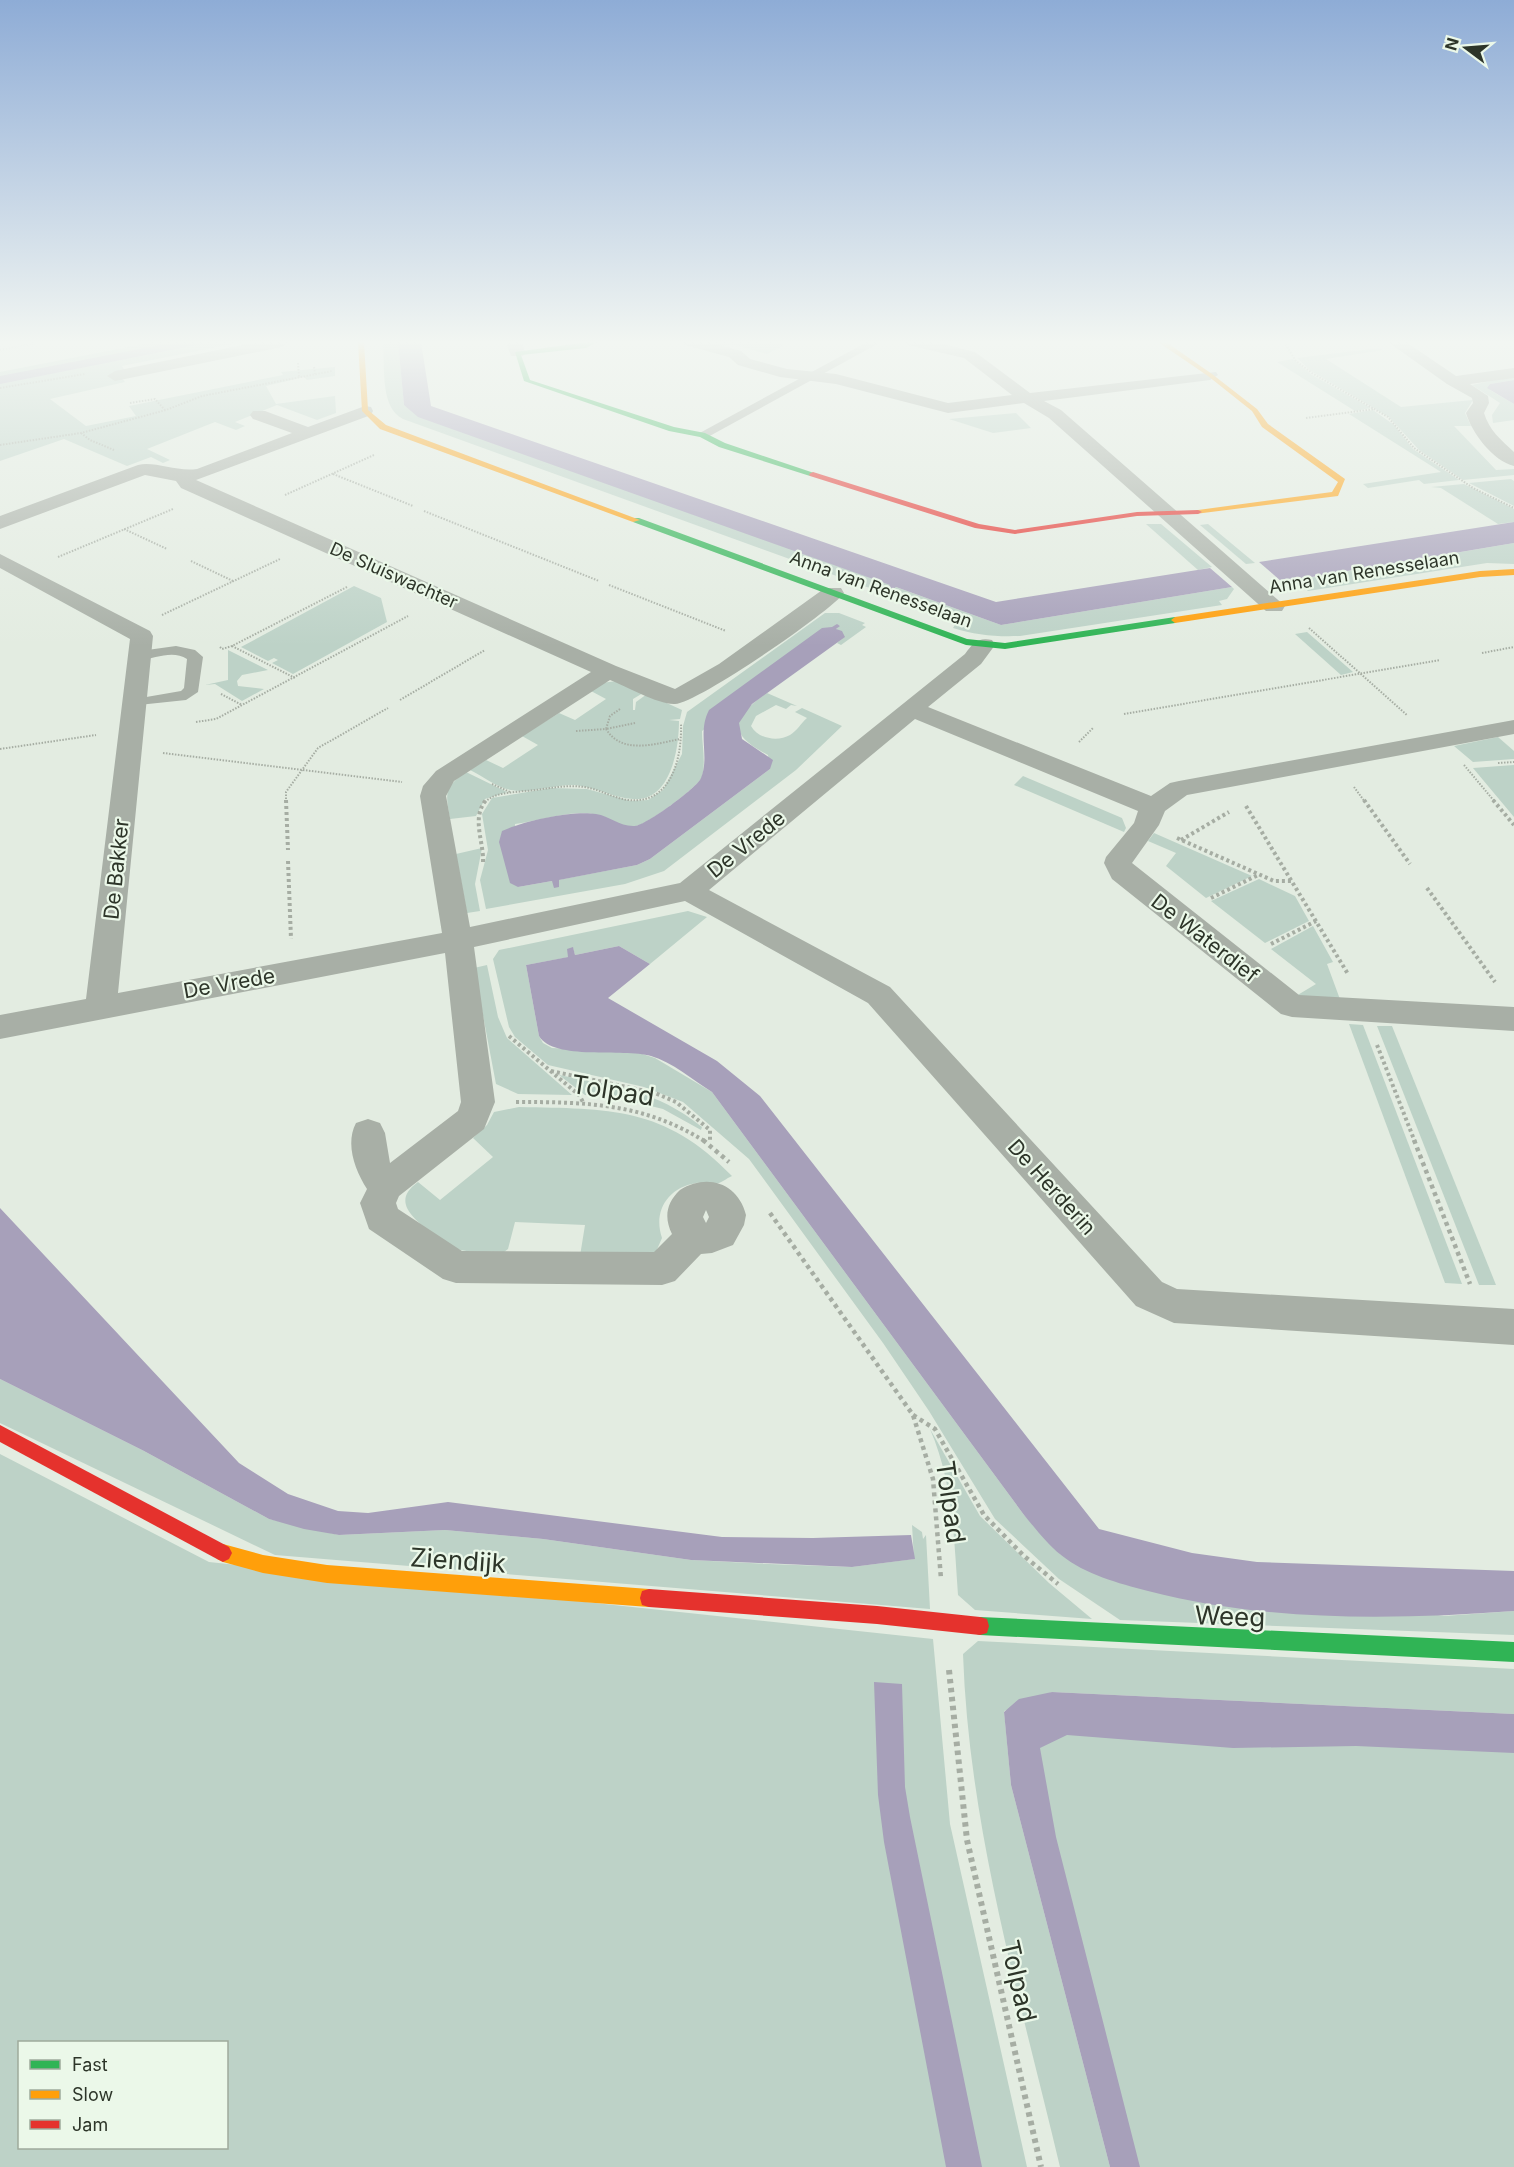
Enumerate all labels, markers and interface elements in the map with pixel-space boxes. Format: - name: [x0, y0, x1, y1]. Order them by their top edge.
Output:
- north arrow: [1436, 18, 1496, 78]
- text: N: [1440, 35, 1463, 52]
- street label: De Sluiswachter: [327, 537, 461, 613]
- street label: Anna van Renesselaan: [787, 546, 975, 632]
- street label: Anna van Renesselaan: [1267, 547, 1461, 597]
- street label: De Vrede: [702, 805, 790, 883]
- street label: De Bakker: [98, 817, 134, 921]
- street label: De Waterdief: [1146, 888, 1264, 988]
- street label: De Vrede: [181, 963, 277, 1003]
- street label: Tolpad: [569, 1068, 657, 1112]
- street label: De Herderin: [1003, 1134, 1101, 1240]
- street label: Tolpad: [930, 1459, 972, 1545]
- street label: Ziendijk: [409, 1541, 507, 1579]
- street label: Weeg: [1194, 1599, 1266, 1633]
- street label: Tolpad: [995, 1937, 1043, 2025]
- legend: [18, 2041, 228, 2149]
- text: Fast: [72, 2054, 108, 2075]
- text: Slow: [72, 2084, 113, 2105]
- text: Jam: [72, 2114, 108, 2135]

